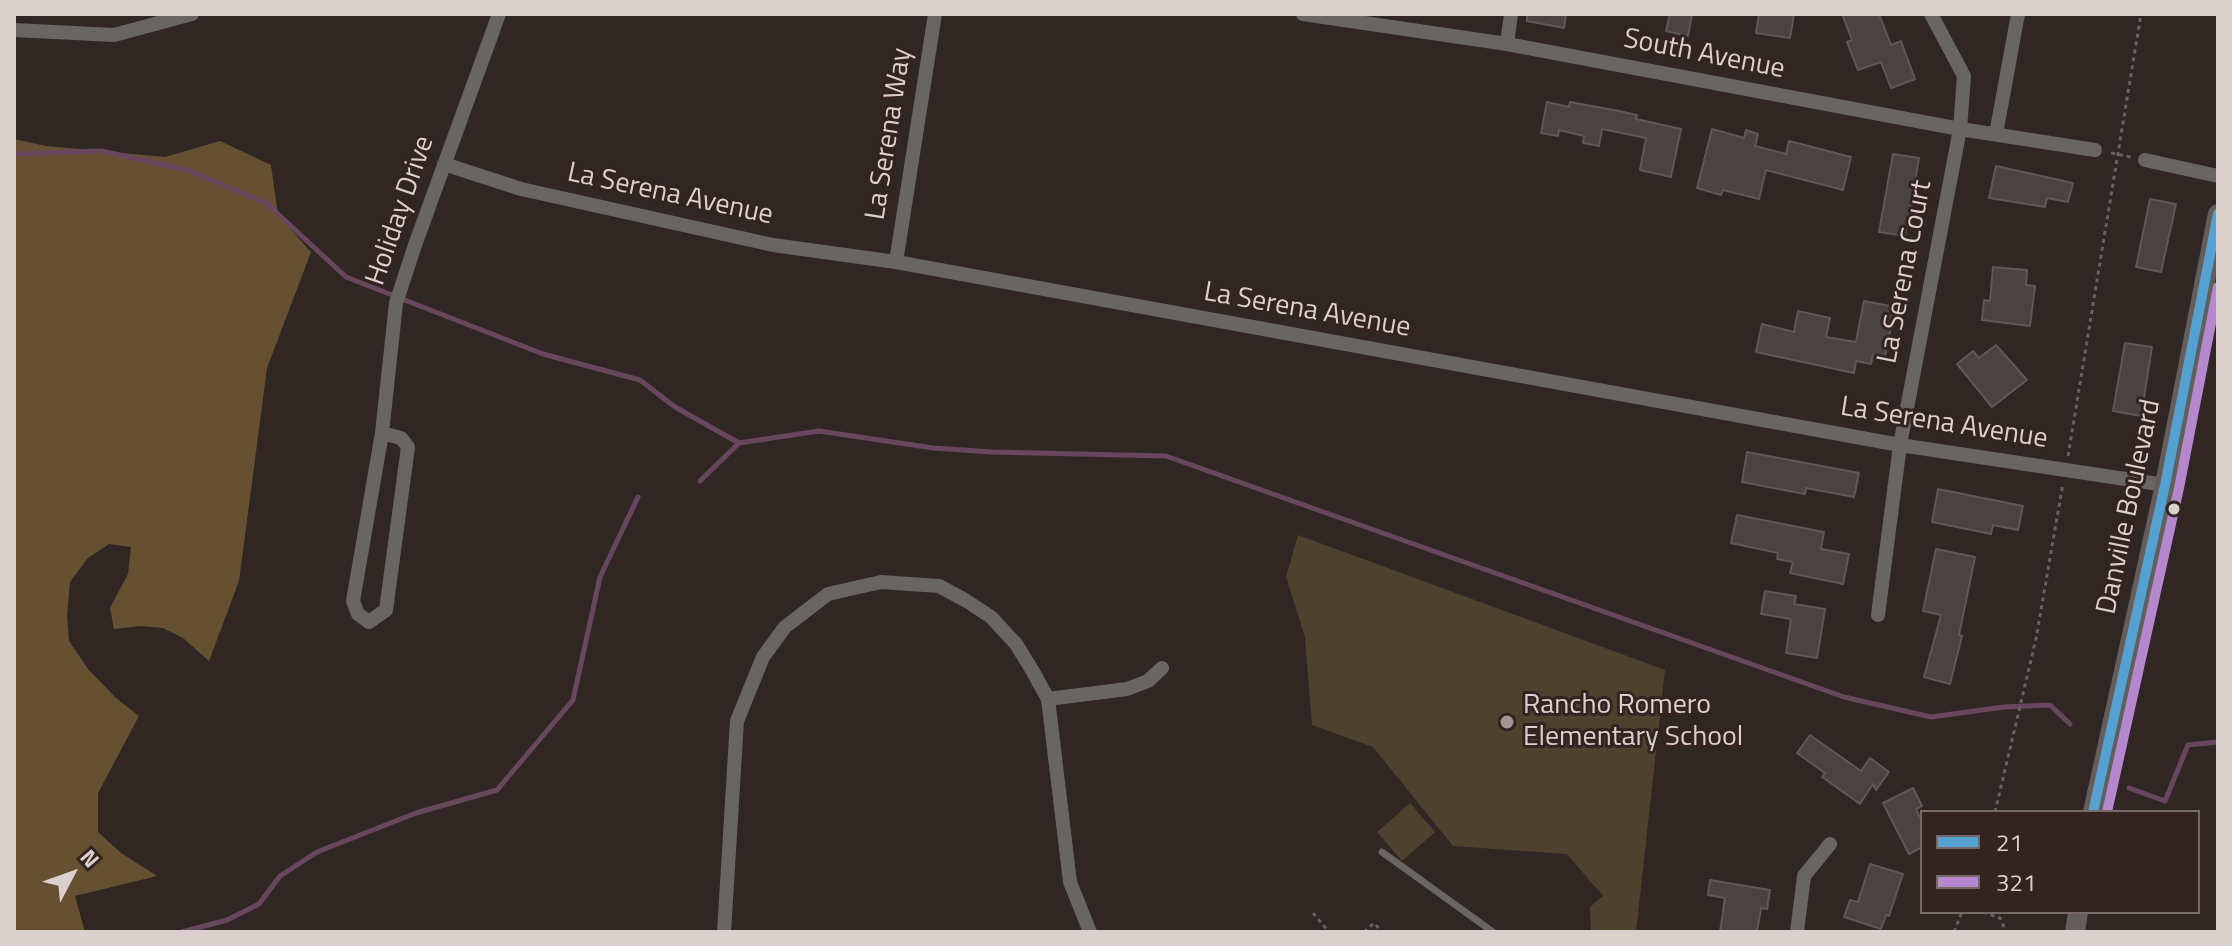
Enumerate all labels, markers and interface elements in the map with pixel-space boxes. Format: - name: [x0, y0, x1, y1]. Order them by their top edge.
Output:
- street label: South Avenue: [1621, 23, 1787, 87]
- street label: La Serena Way: [860, 46, 920, 222]
- street label: Holiday Drive: [360, 132, 442, 290]
- street label: La Serena Avenue: [564, 157, 776, 233]
- street label: La Serena Court: [1872, 178, 1940, 366]
- street label: La Serena Avenue: [1201, 276, 1413, 346]
- street label: La Serena Avenue: [1838, 391, 2050, 457]
- street label: Danville Boulevard: [2091, 397, 2169, 617]
- unlabelled marker: [2166, 501, 2182, 517]
- place label: Rancho Romero Elementary School: [1523, 689, 1743, 755]
- marker: Rancho Romero Elementary School: [1498, 713, 1516, 731]
- legend: [1920, 810, 2200, 914]
- text: 21: [1996, 824, 2023, 860]
- north arrow: [32, 834, 112, 914]
- text: N: [72, 841, 108, 875]
- text: 321: [1996, 864, 2036, 900]

